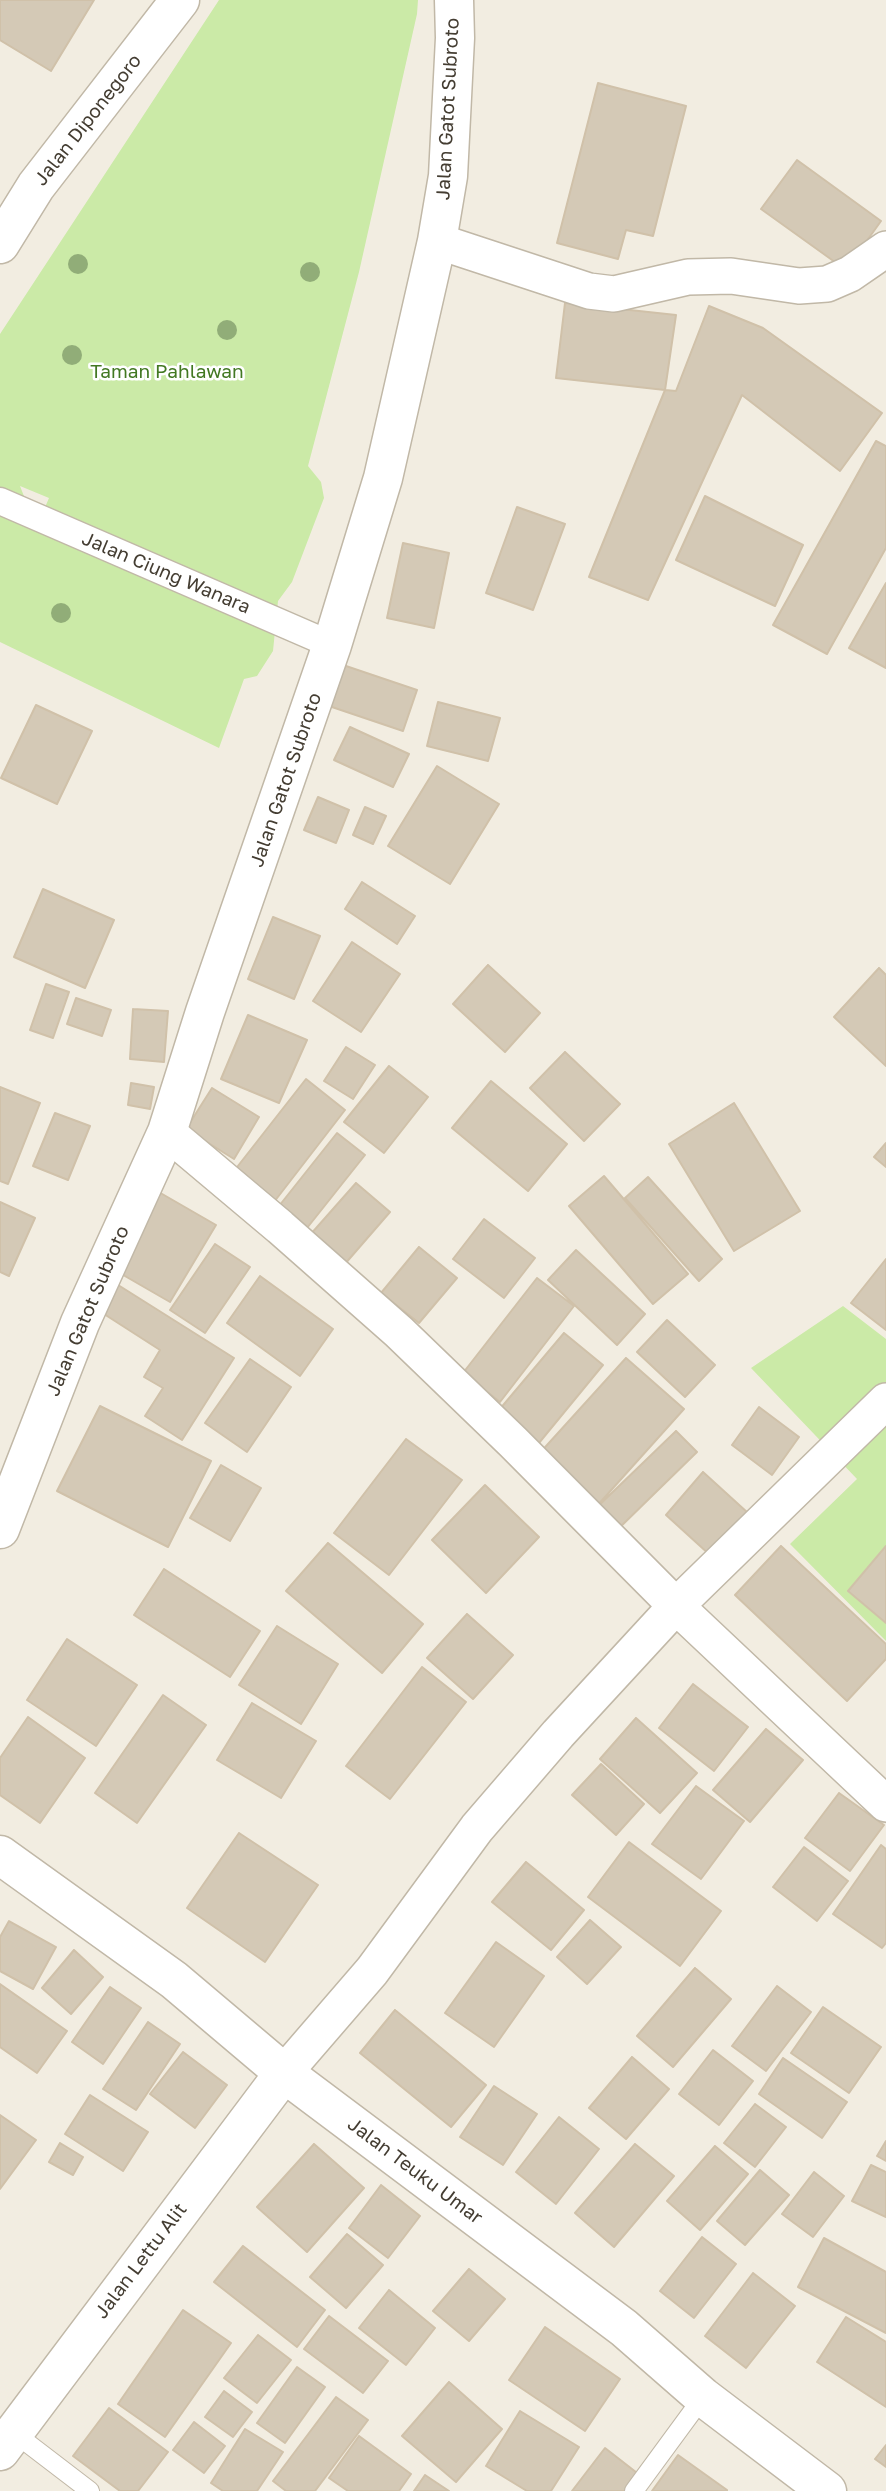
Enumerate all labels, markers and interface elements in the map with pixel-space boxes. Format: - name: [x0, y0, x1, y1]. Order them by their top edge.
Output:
- street label: Jalan Gatot Subroto: [432, 17, 464, 201]
- street label: Jalan Diponegoro: [30, 50, 146, 190]
- park label: Taman Pahlawan: [90, 361, 244, 383]
- street label: Jalan Ciung Wanara: [78, 527, 254, 619]
- street label: Jalan Gatot Subroto: [245, 690, 327, 870]
- street label: Jalan Gatot Subroto: [42, 1222, 134, 1400]
- street label: Jalan Teuku Umar: [343, 2113, 487, 2229]
- street label: Jalan Lettu Alit: [90, 2199, 192, 2323]

